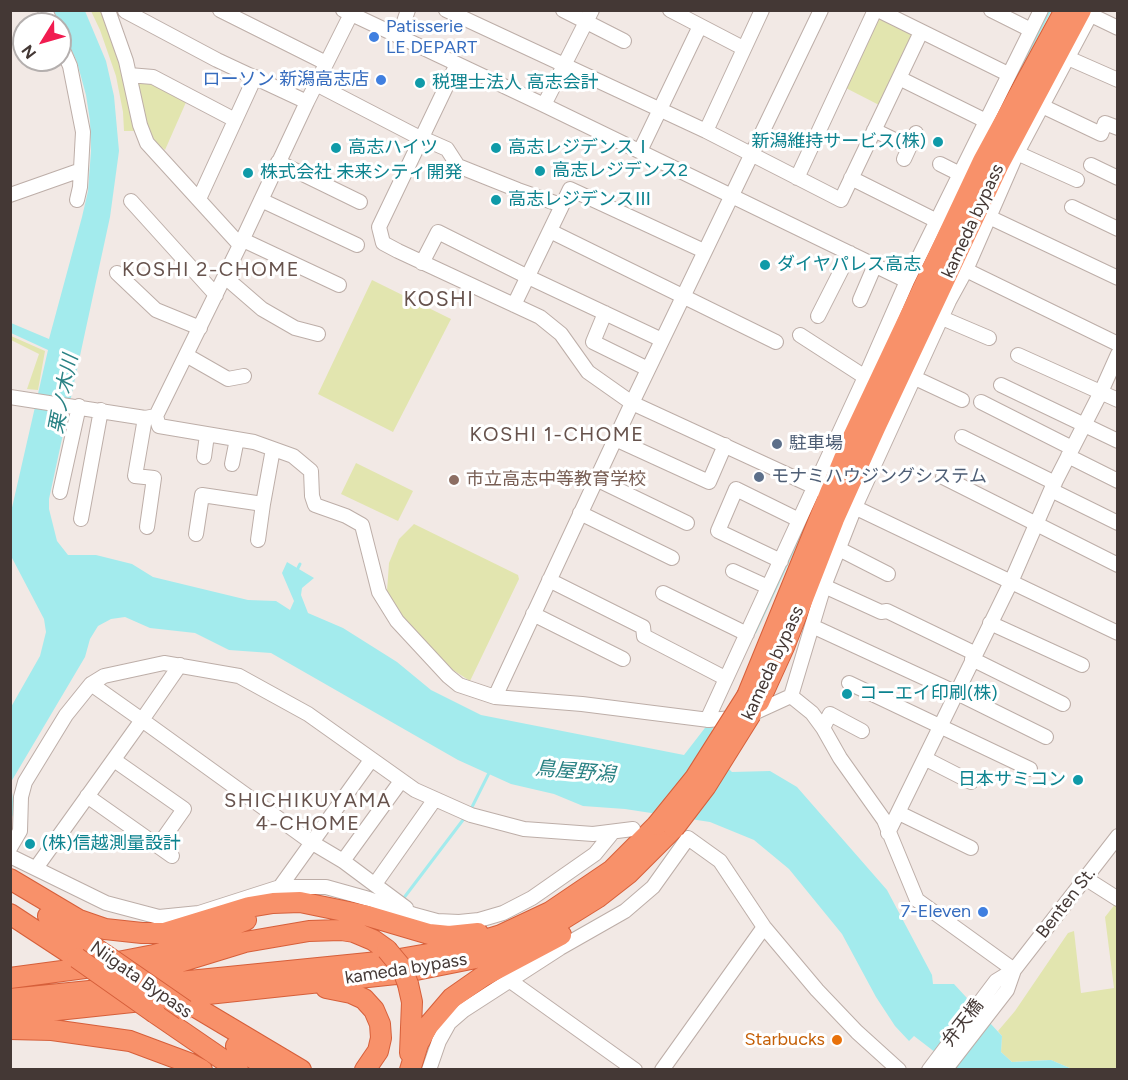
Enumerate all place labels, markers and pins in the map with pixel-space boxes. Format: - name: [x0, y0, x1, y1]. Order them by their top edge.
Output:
- place label: Patisserie LE DEPART: [386, 16, 477, 58]
- marker: Patisserie LE DEPART: [367, 30, 381, 44]
- place label: ローソン 新潟高志店: [203, 69, 369, 91]
- place label: 税理士法人 高志会計: [432, 72, 598, 94]
- marker: ローソン 新潟高志店: [374, 73, 388, 87]
- marker: 税理士法人 高志会計: [413, 76, 427, 90]
- place label: 新潟維持サービス(株): [751, 131, 926, 153]
- marker: 新潟維持サービス(株): [931, 135, 945, 149]
- place label: 高志ハイツ: [348, 137, 438, 159]
- place label: 高志レジデンスⅠ: [508, 137, 652, 159]
- marker: 高志ハイツ: [329, 141, 343, 155]
- marker: 高志レジデンスⅠ: [489, 141, 503, 155]
- place label: 高志レジデンス2: [552, 160, 688, 182]
- place label: 株式会社 未来シティ開発: [260, 162, 462, 184]
- marker: 高志レジデンス2: [533, 164, 547, 178]
- marker: 株式会社 未来シティ開発: [241, 166, 255, 180]
- place label: 高志レジデンスⅢ: [508, 189, 652, 211]
- marker: 高志レジデンスⅢ: [489, 193, 503, 207]
- place label: ダイヤパレス高志: [777, 254, 921, 276]
- marker: ダイヤパレス高志: [758, 258, 772, 272]
- place label: 駐車場: [789, 433, 843, 455]
- marker: 駐車場: [770, 437, 784, 451]
- place label: モナミハウジングシステム: [771, 466, 987, 488]
- place label: 市立高志中等教育学校: [466, 469, 646, 491]
- marker: モナミハウジングシステム: [752, 470, 766, 484]
- marker: 市立高志中等教育学校: [447, 473, 461, 487]
- place label: コーエイ印刷(株): [859, 683, 998, 705]
- marker: コーエイ印刷(株): [840, 687, 854, 701]
- place label: 日本サミコン: [958, 769, 1066, 791]
- marker: 日本サミコン: [1071, 773, 1085, 787]
- place label: (株)信越測量設計: [42, 833, 181, 855]
- marker: (株)信越測量設計: [23, 837, 37, 851]
- place label: 7-Eleven: [901, 901, 971, 923]
- marker: 7-Eleven: [976, 905, 990, 919]
- place label: Starbucks: [744, 1029, 825, 1051]
- marker: Starbucks: [830, 1033, 844, 1047]

